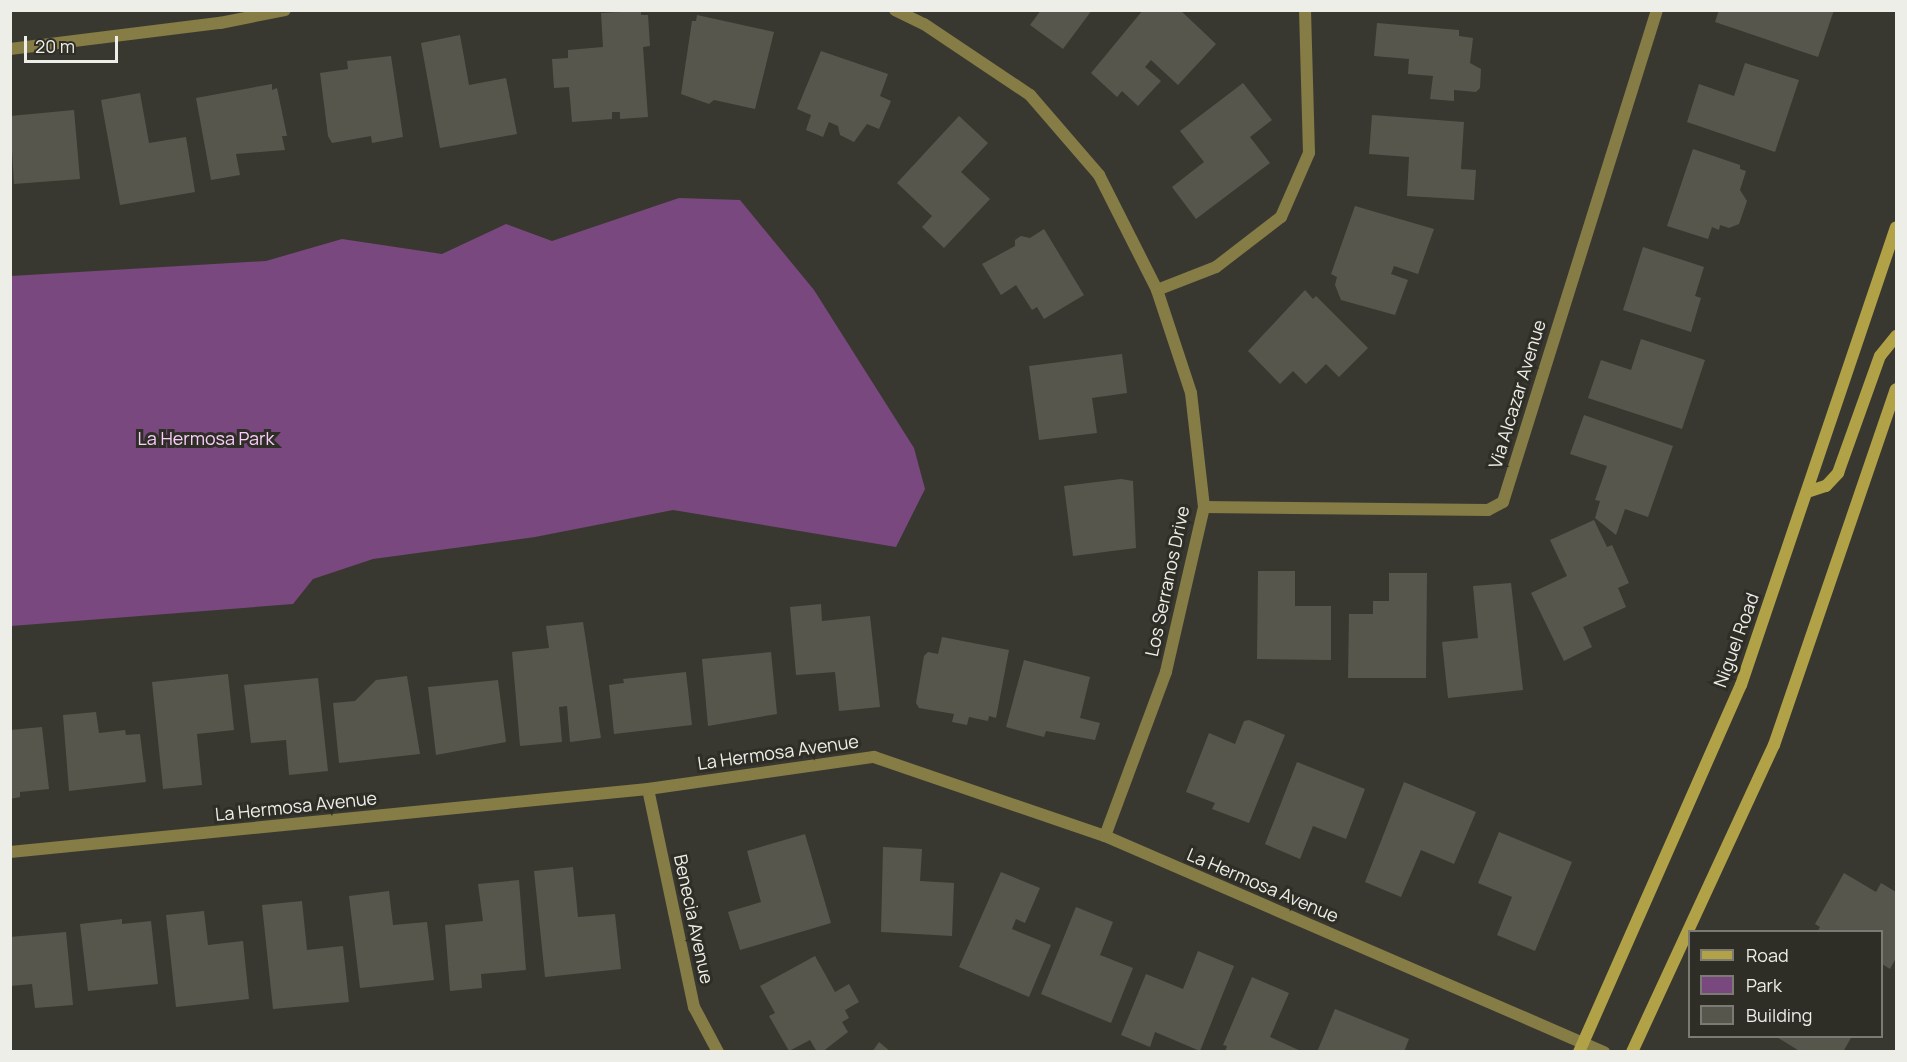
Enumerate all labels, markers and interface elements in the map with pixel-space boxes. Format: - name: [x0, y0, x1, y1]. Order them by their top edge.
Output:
- scale bar: [27, 24, 122, 62]
- text: 20 m: [35, 34, 75, 58]
- street label: Via Alcazar Avenue: [1484, 317, 1550, 471]
- park label: La Hermosa Park: [138, 427, 274, 449]
- street label: Los Serranos Drive: [1140, 504, 1194, 658]
- street label: Niguel Road: [1709, 590, 1763, 690]
- street label: La Hermosa Avenue: [696, 730, 860, 774]
- street label: La Hermosa Avenue: [214, 787, 378, 825]
- street label: La Hermosa Avenue: [1184, 843, 1342, 927]
- street label: Benecia Avenue: [670, 852, 718, 986]
- legend: [1688, 930, 1883, 1038]
- text: Road: [1746, 943, 1789, 967]
- text: Park: [1746, 973, 1782, 997]
- text: Building: [1746, 1003, 1812, 1027]

